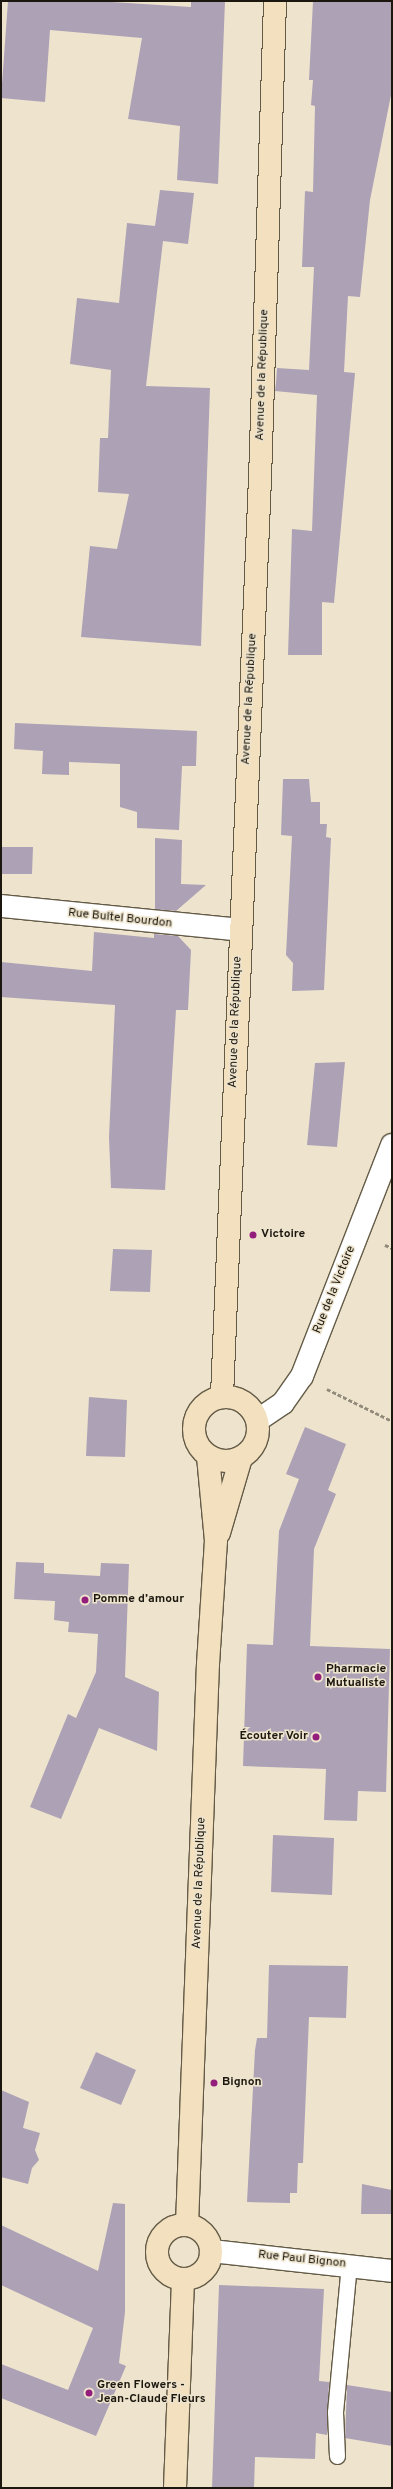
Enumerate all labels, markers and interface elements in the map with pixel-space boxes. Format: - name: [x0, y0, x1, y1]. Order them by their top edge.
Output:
- street label: Avenue de la République: [254, 309, 272, 441]
- street label: Avenue de la République: [239, 633, 261, 765]
- street label: Rue Bultel Bourdon: [67, 906, 173, 932]
- street label: Avenue de la République: [227, 956, 245, 1088]
- place label: Victoire: [261, 1228, 305, 1242]
- marker: Victoire: [248, 1230, 258, 1240]
- street label: Rue de la Victoire: [311, 1244, 359, 1336]
- place label: Pomme d’amour: [93, 1593, 184, 1607]
- marker: Pomme d’amour: [80, 1595, 90, 1605]
- place label: Pharmacie Mutualiste: [326, 1663, 386, 1691]
- marker: Pharmacie Mutualiste: [313, 1672, 323, 1682]
- place label: Écouter Voir: [239, 1730, 308, 1744]
- marker: Écouter Voir: [311, 1732, 321, 1742]
- street label: Avenue de la République: [191, 1817, 209, 1949]
- place label: Bignon: [222, 2076, 262, 2090]
- marker: Bignon: [209, 2078, 219, 2088]
- street label: Rue Paul Bignon: [257, 2248, 347, 2272]
- place label: Green Flowers - Jean-Claude Fleurs: [97, 2379, 206, 2407]
- marker: Green Flowers - Jean-Claude Fleurs: [84, 2388, 94, 2398]

